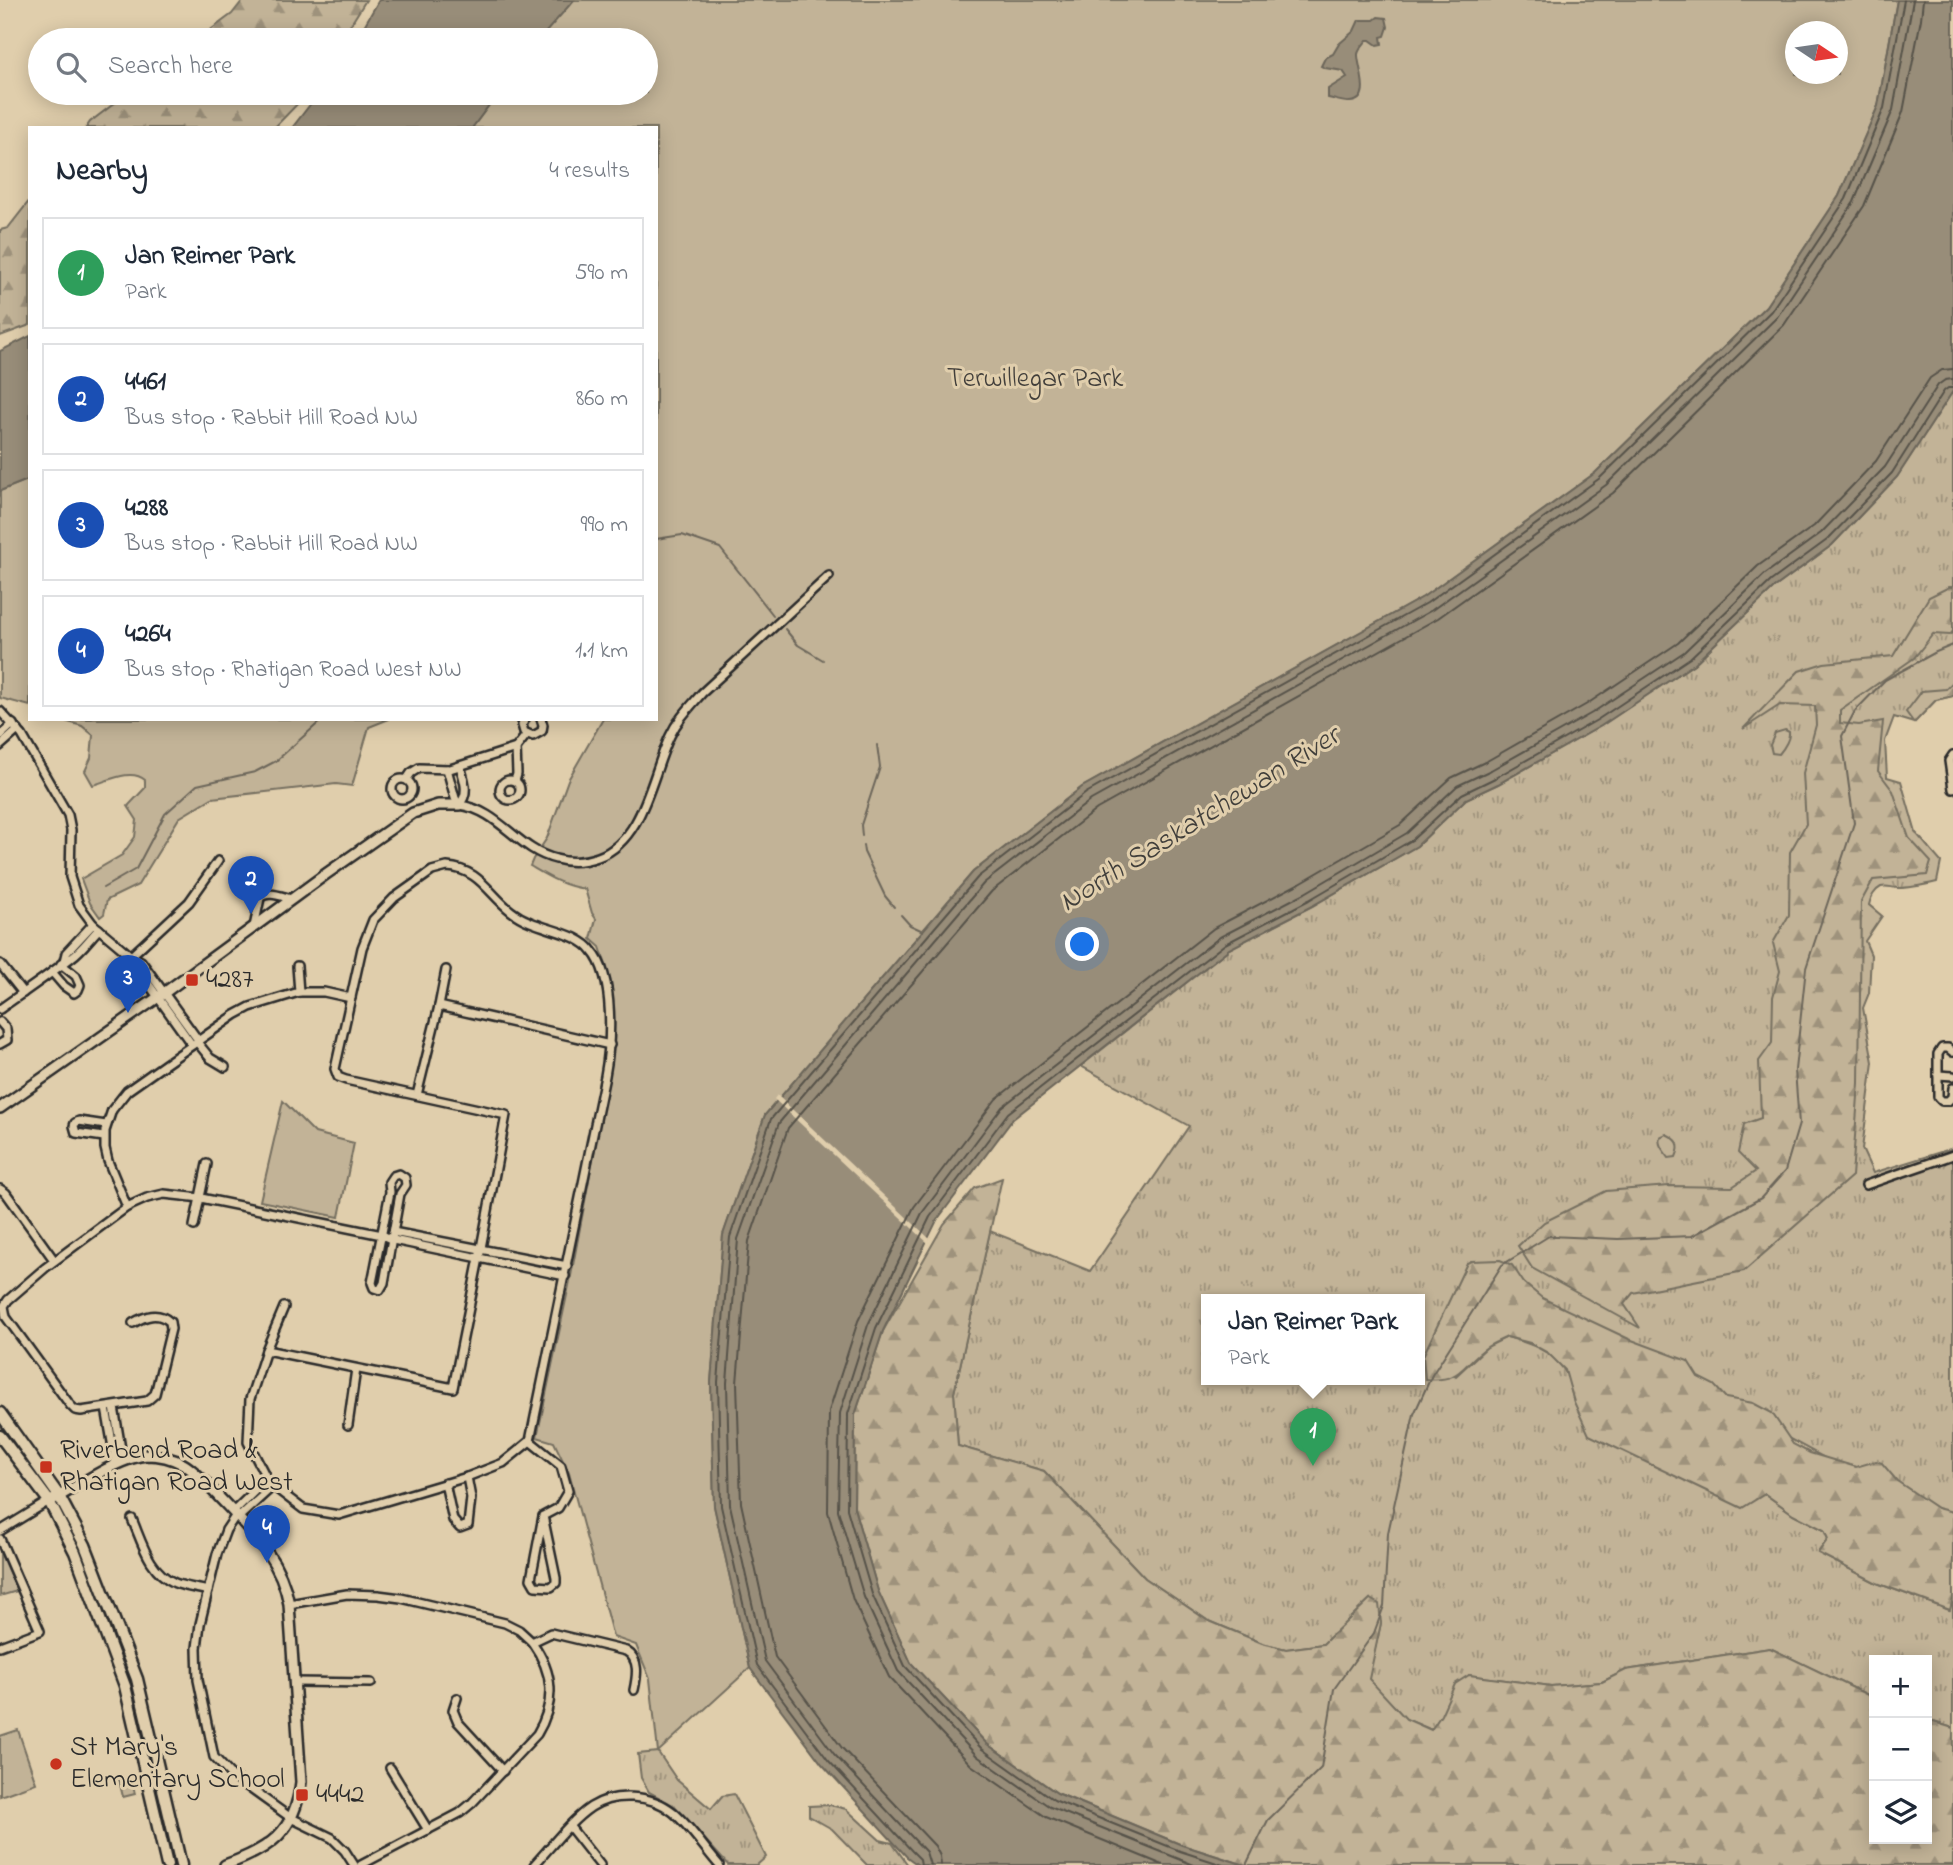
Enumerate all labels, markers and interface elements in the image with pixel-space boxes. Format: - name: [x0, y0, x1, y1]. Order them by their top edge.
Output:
- north arrow: [1785, 21, 1848, 84]
- search box: [28, 28, 658, 105]
- icon: search: [52, 48, 90, 86]
- text: Search here: [108, 48, 233, 86]
- text: Nearby: [56, 150, 148, 194]
- text: 4 results: [549, 155, 630, 188]
- text: Jan Reimer Park: [125, 238, 295, 276]
- text: 1: [77, 257, 85, 290]
- text: 590 m: [574, 257, 628, 290]
- text: Park: [125, 276, 167, 309]
- park label: Terwillegar Park: [947, 359, 1124, 400]
- text: 4461: [125, 364, 166, 402]
- text: 2: [75, 383, 87, 416]
- text: 860 m: [576, 383, 628, 416]
- text: Bus stop · Rabbit Hill Road NW: [125, 402, 418, 435]
- text: 4288: [125, 490, 168, 528]
- text: 3: [76, 509, 86, 542]
- text: 990 m: [581, 509, 628, 542]
- text: Bus stop · Rabbit Hill Road NW: [125, 528, 418, 561]
- text: 4264: [125, 616, 171, 654]
- text: 4: [76, 635, 86, 668]
- text: 1.1 km: [575, 635, 628, 668]
- text: Bus stop · Rhatigan Road West NW: [125, 654, 462, 687]
- water label: North Saskatchewan River: [1051, 714, 1352, 924]
- pin: 2: [228, 856, 274, 914]
- your location: [1065, 927, 1099, 961]
- pin: 3: [105, 955, 151, 1013]
- place label: 4287: [206, 960, 254, 1001]
- marker: 4287: [184, 972, 200, 988]
- popup: [1201, 1294, 1425, 1385]
- text: Jan Reimer Park: [1228, 1304, 1398, 1342]
- text: Park: [1228, 1342, 1270, 1375]
- pin: 1: [1290, 1408, 1336, 1466]
- place label: Riverbend Road & Rhatigan Road West: [60, 1431, 293, 1504]
- marker: Riverbend Road & Rhatigan Road West: [38, 1459, 54, 1475]
- pin: 4: [244, 1505, 290, 1563]
- map controls: [1869, 1655, 1932, 1844]
- button: +: [1869, 1655, 1932, 1718]
- button: −: [1869, 1718, 1932, 1781]
- place label: St Mary's Elementary School: [70, 1728, 285, 1801]
- marker: St Mary's Elementary School: [48, 1756, 64, 1772]
- place label: 4442: [316, 1775, 365, 1816]
- button: layers: [1869, 1781, 1932, 1844]
- marker: 4442: [294, 1787, 310, 1803]

